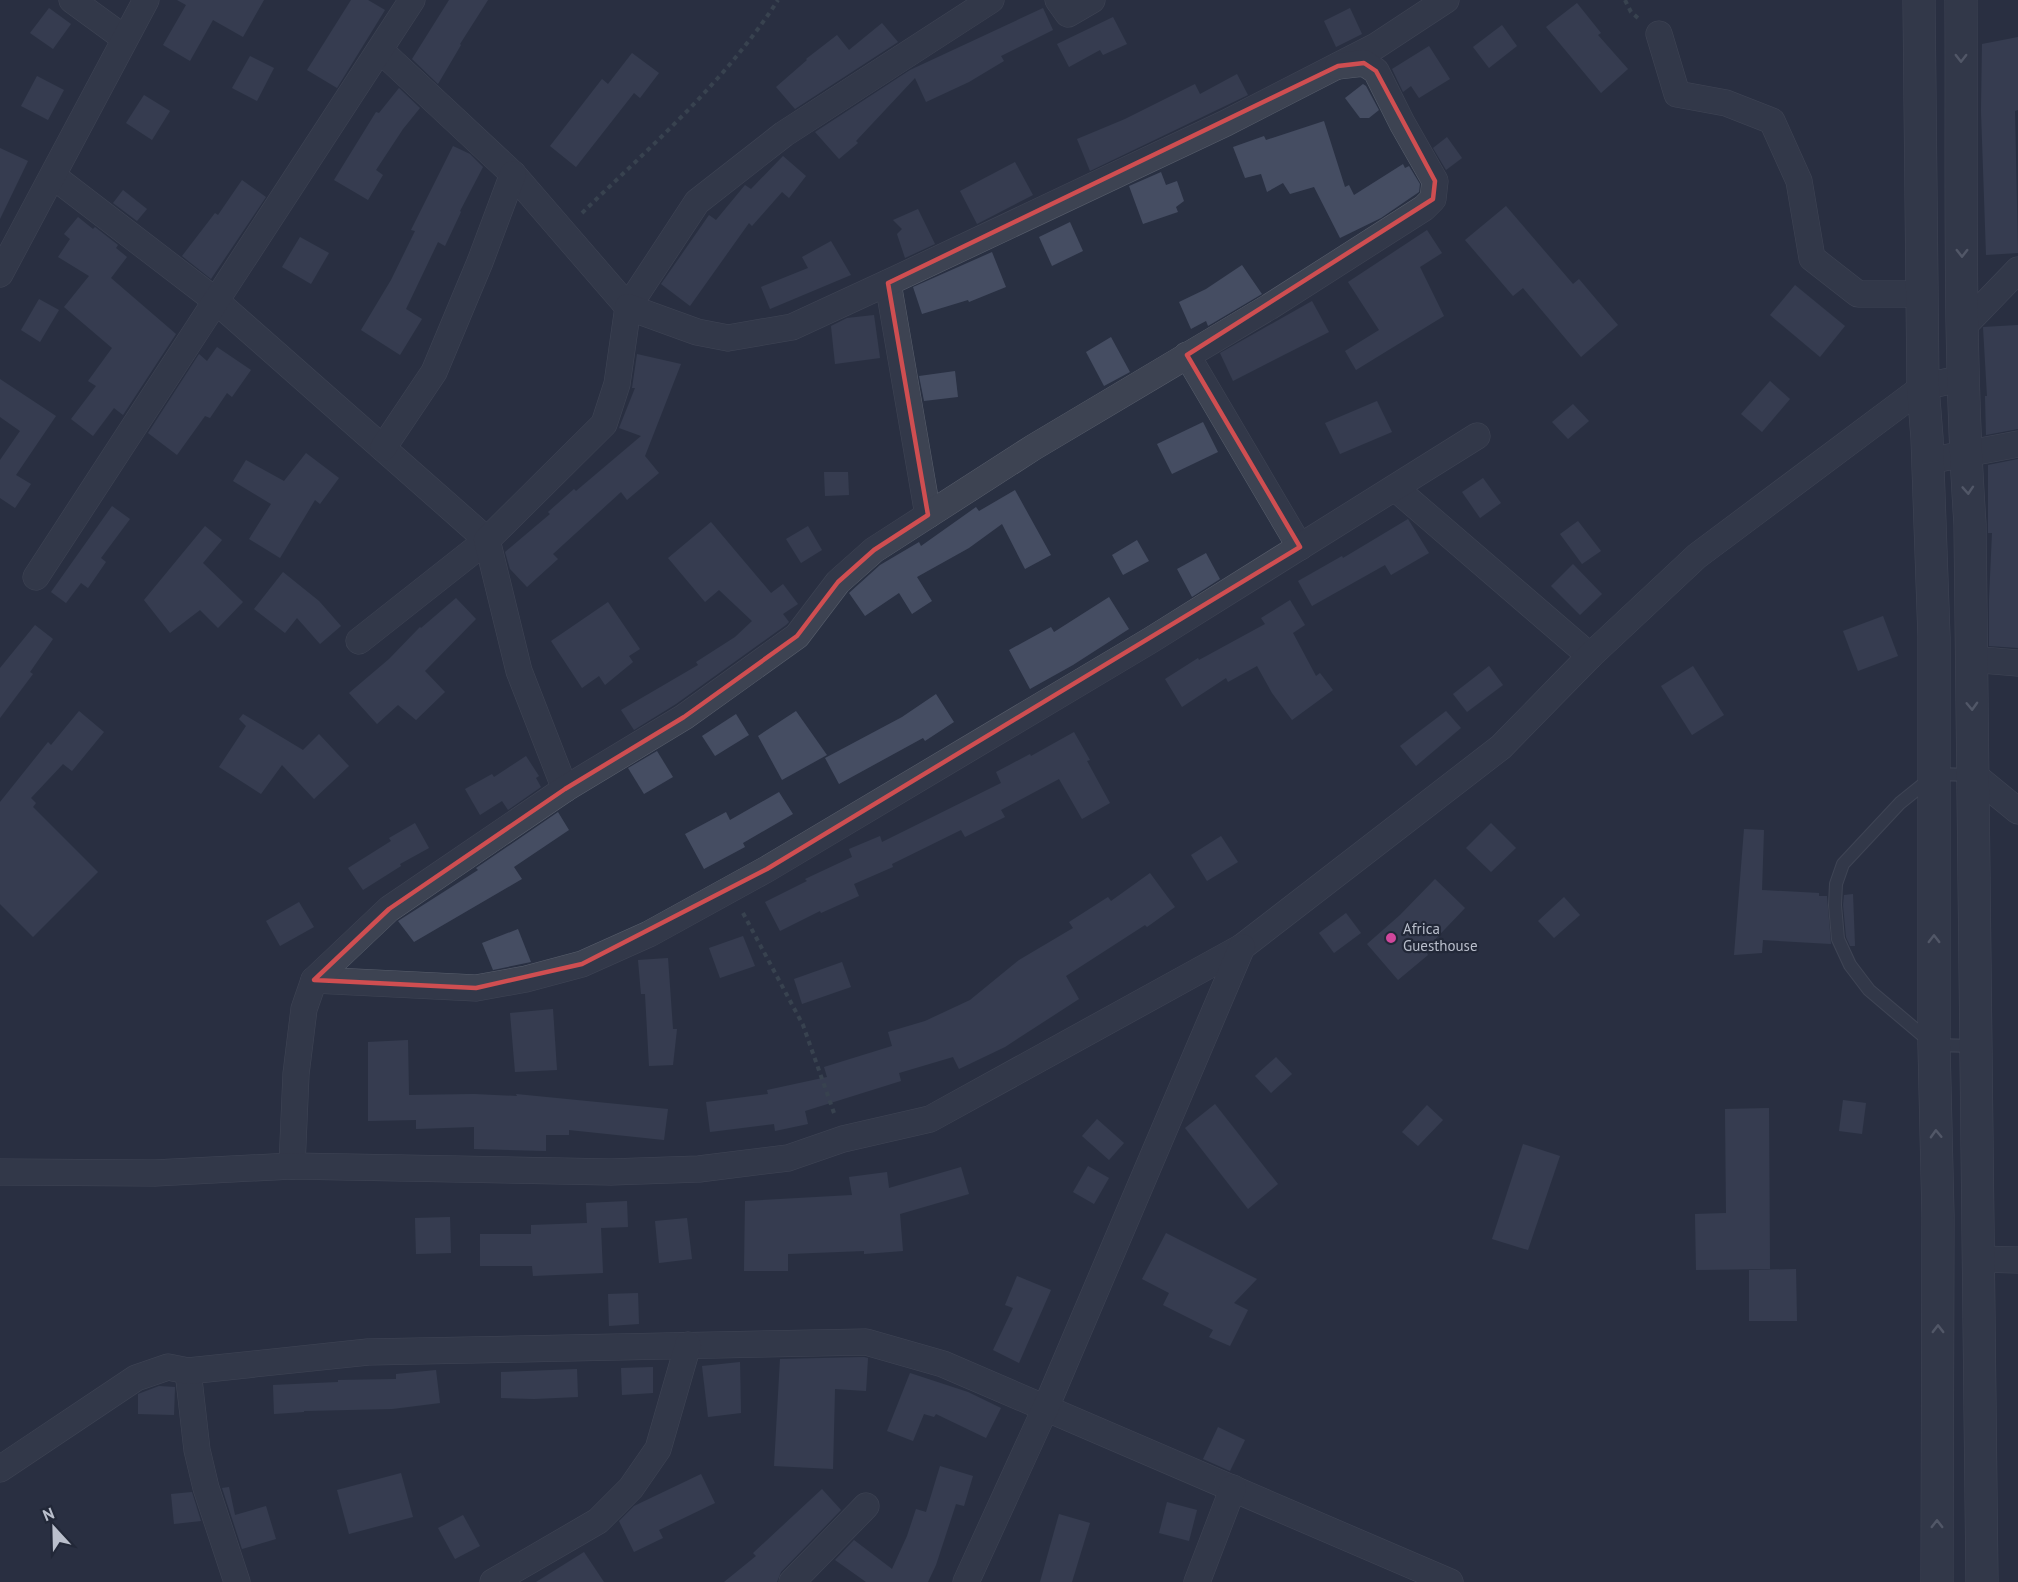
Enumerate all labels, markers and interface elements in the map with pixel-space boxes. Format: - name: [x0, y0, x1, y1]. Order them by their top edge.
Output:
- one-way arrow: [1955, 54, 1967, 63]
- one-way arrow: [1956, 249, 1968, 258]
- one-way arrow: [1961, 486, 1974, 495]
- one-way arrow: [1965, 702, 1978, 711]
- place label: Africa Guesthouse: [1403, 919, 1478, 955]
- marker: Africa Guesthouse: [1384, 931, 1398, 945]
- one-way arrow: [1928, 934, 1940, 943]
- one-way arrow: [1930, 1129, 1942, 1138]
- one-way arrow: [1932, 1324, 1944, 1333]
- north arrow: [24, 1498, 84, 1558]
- text: N: [40, 1503, 57, 1525]
- one-way arrow: [1931, 1519, 1943, 1528]

